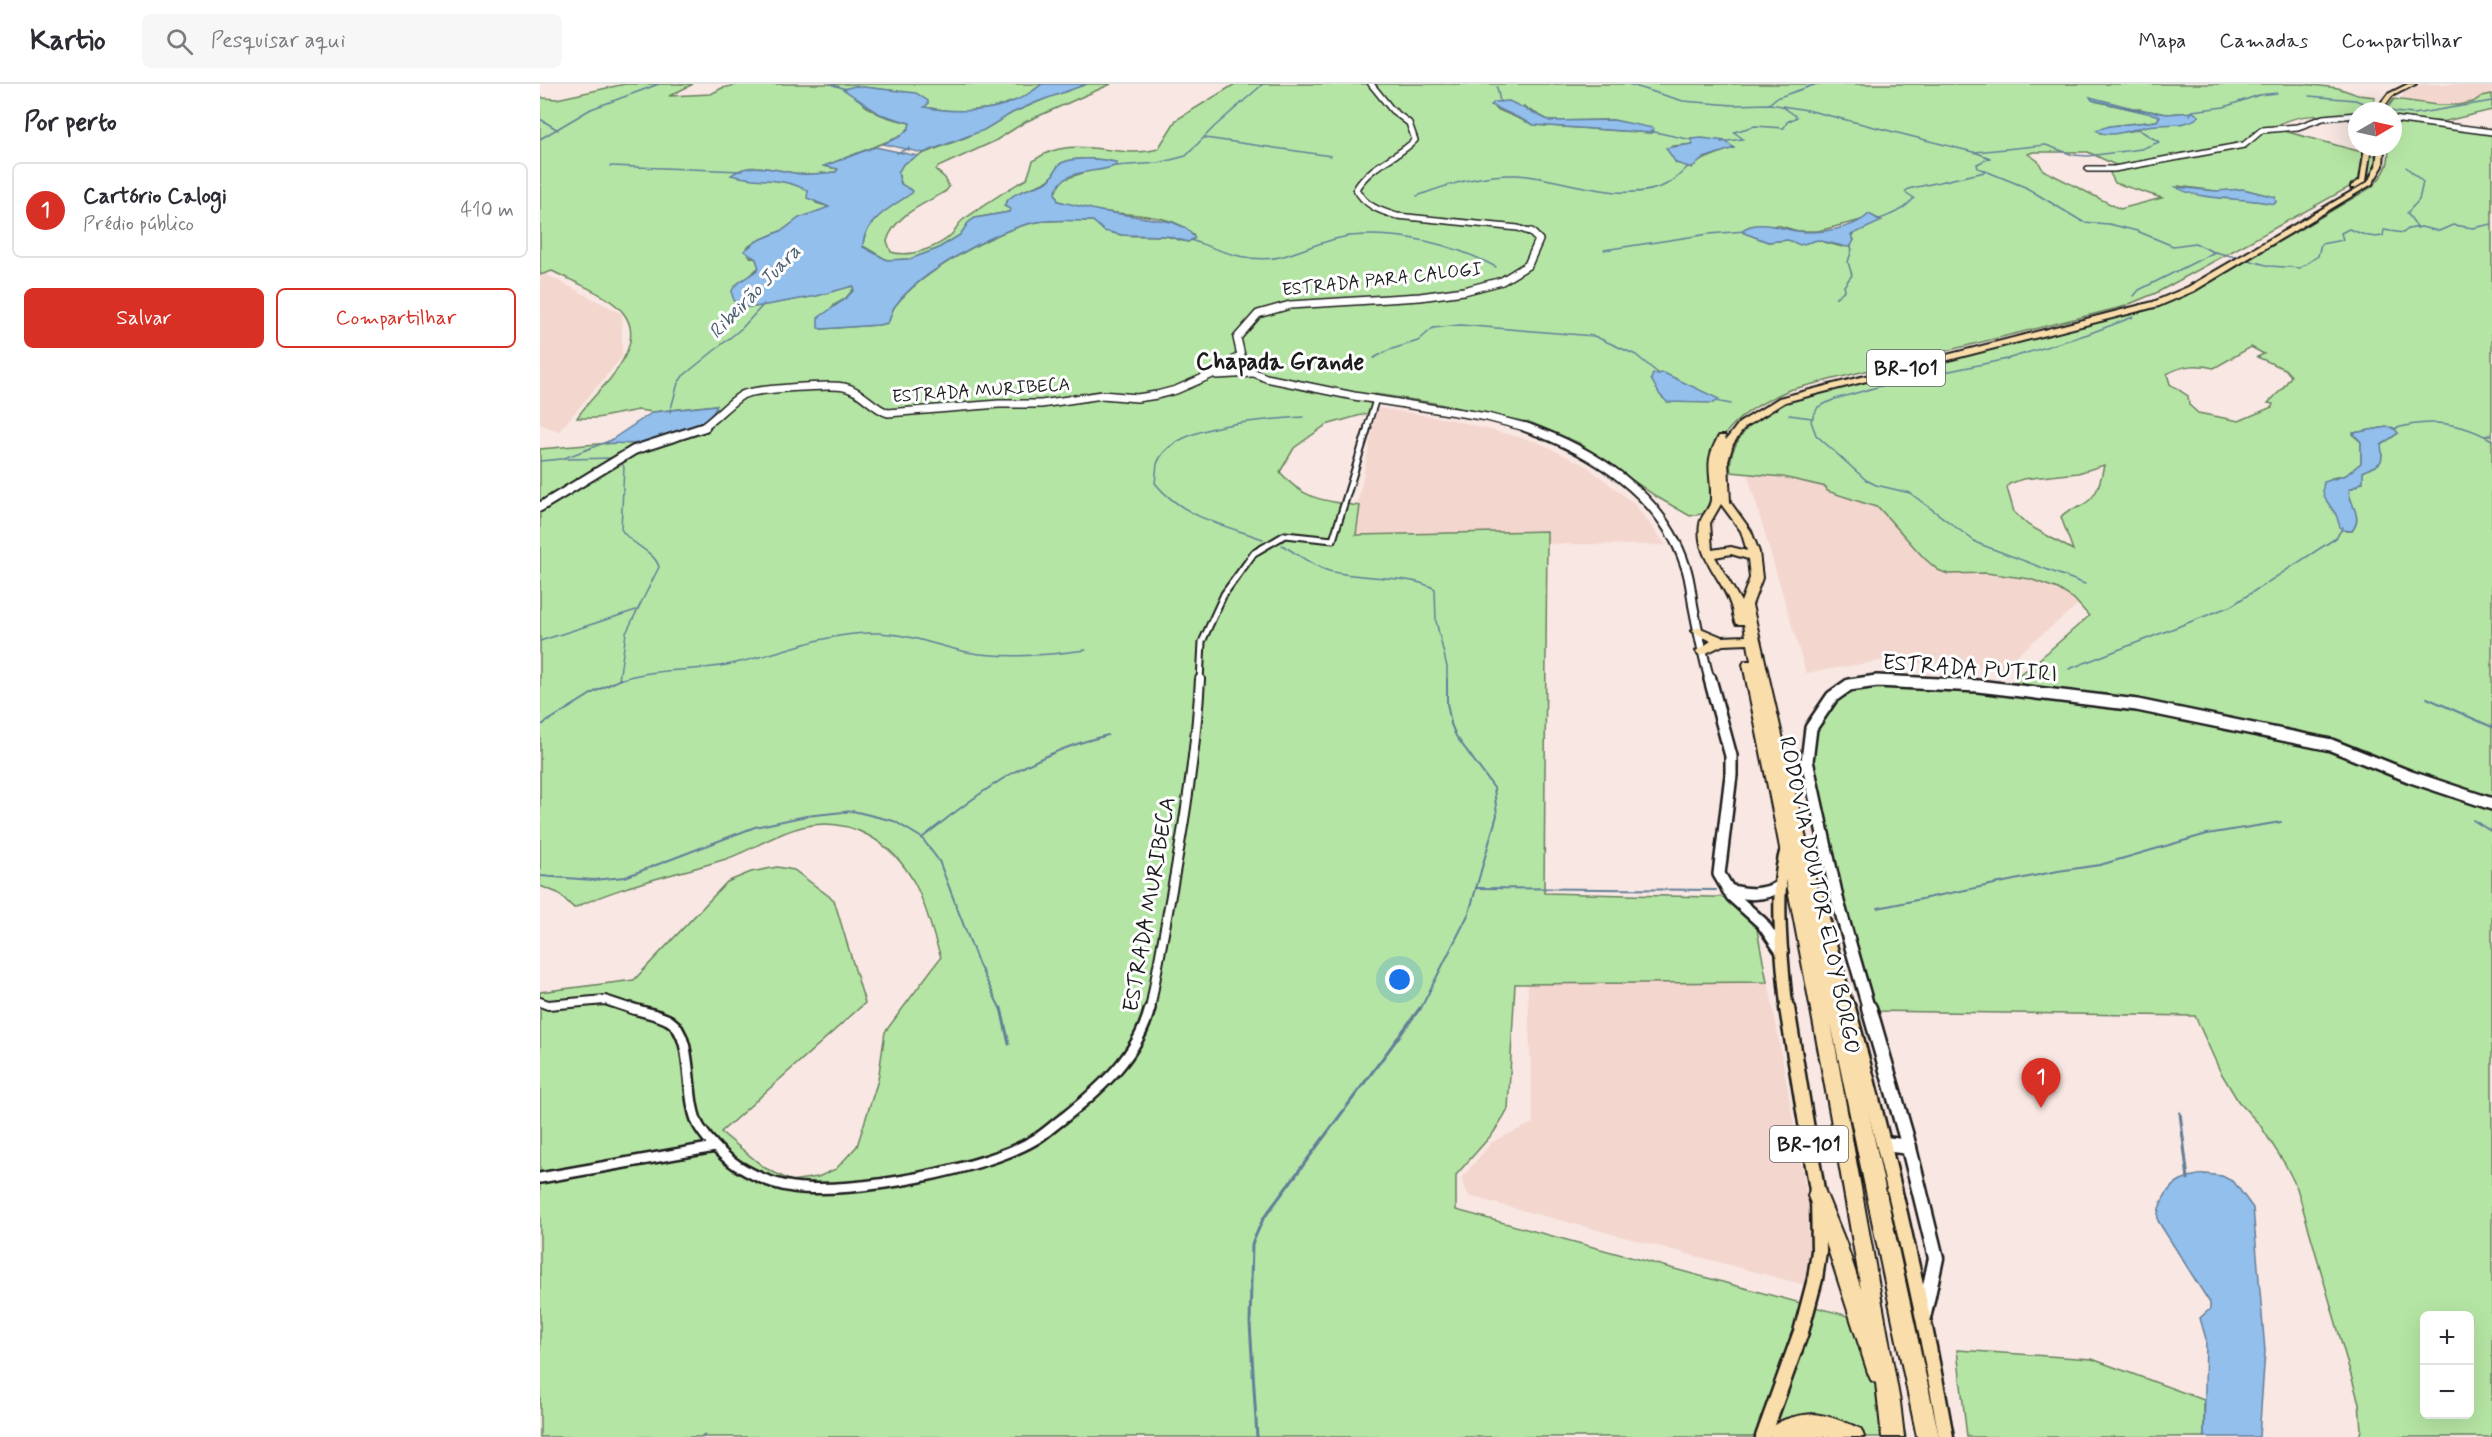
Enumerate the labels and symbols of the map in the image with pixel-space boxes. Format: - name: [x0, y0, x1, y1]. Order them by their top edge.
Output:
- north arrow: [2348, 102, 2402, 156]
- water label: Ribeirão Juara: [703, 239, 807, 345]
- street label: ESTRADA PARA CALOGI: [1281, 258, 1483, 302]
- district label: Chapada Grande: [1196, 347, 1364, 378]
- road number: BR-101: [1867, 350, 1945, 386]
- street label: ESTRADA MURIBECA: [891, 373, 1071, 409]
- street label: ESTRADA PUTIRI: [1881, 649, 2058, 689]
- street label: RODOVIA DOUTOR ELOY BORGO: [1772, 734, 1866, 1057]
- street label: ESTRADA MURIBECA: [1117, 795, 1183, 1014]
- your location: [1385, 965, 1414, 994]
- pin: 1: [2022, 1058, 2060, 1108]
- road number: BR-101: [1770, 1126, 1848, 1162]

